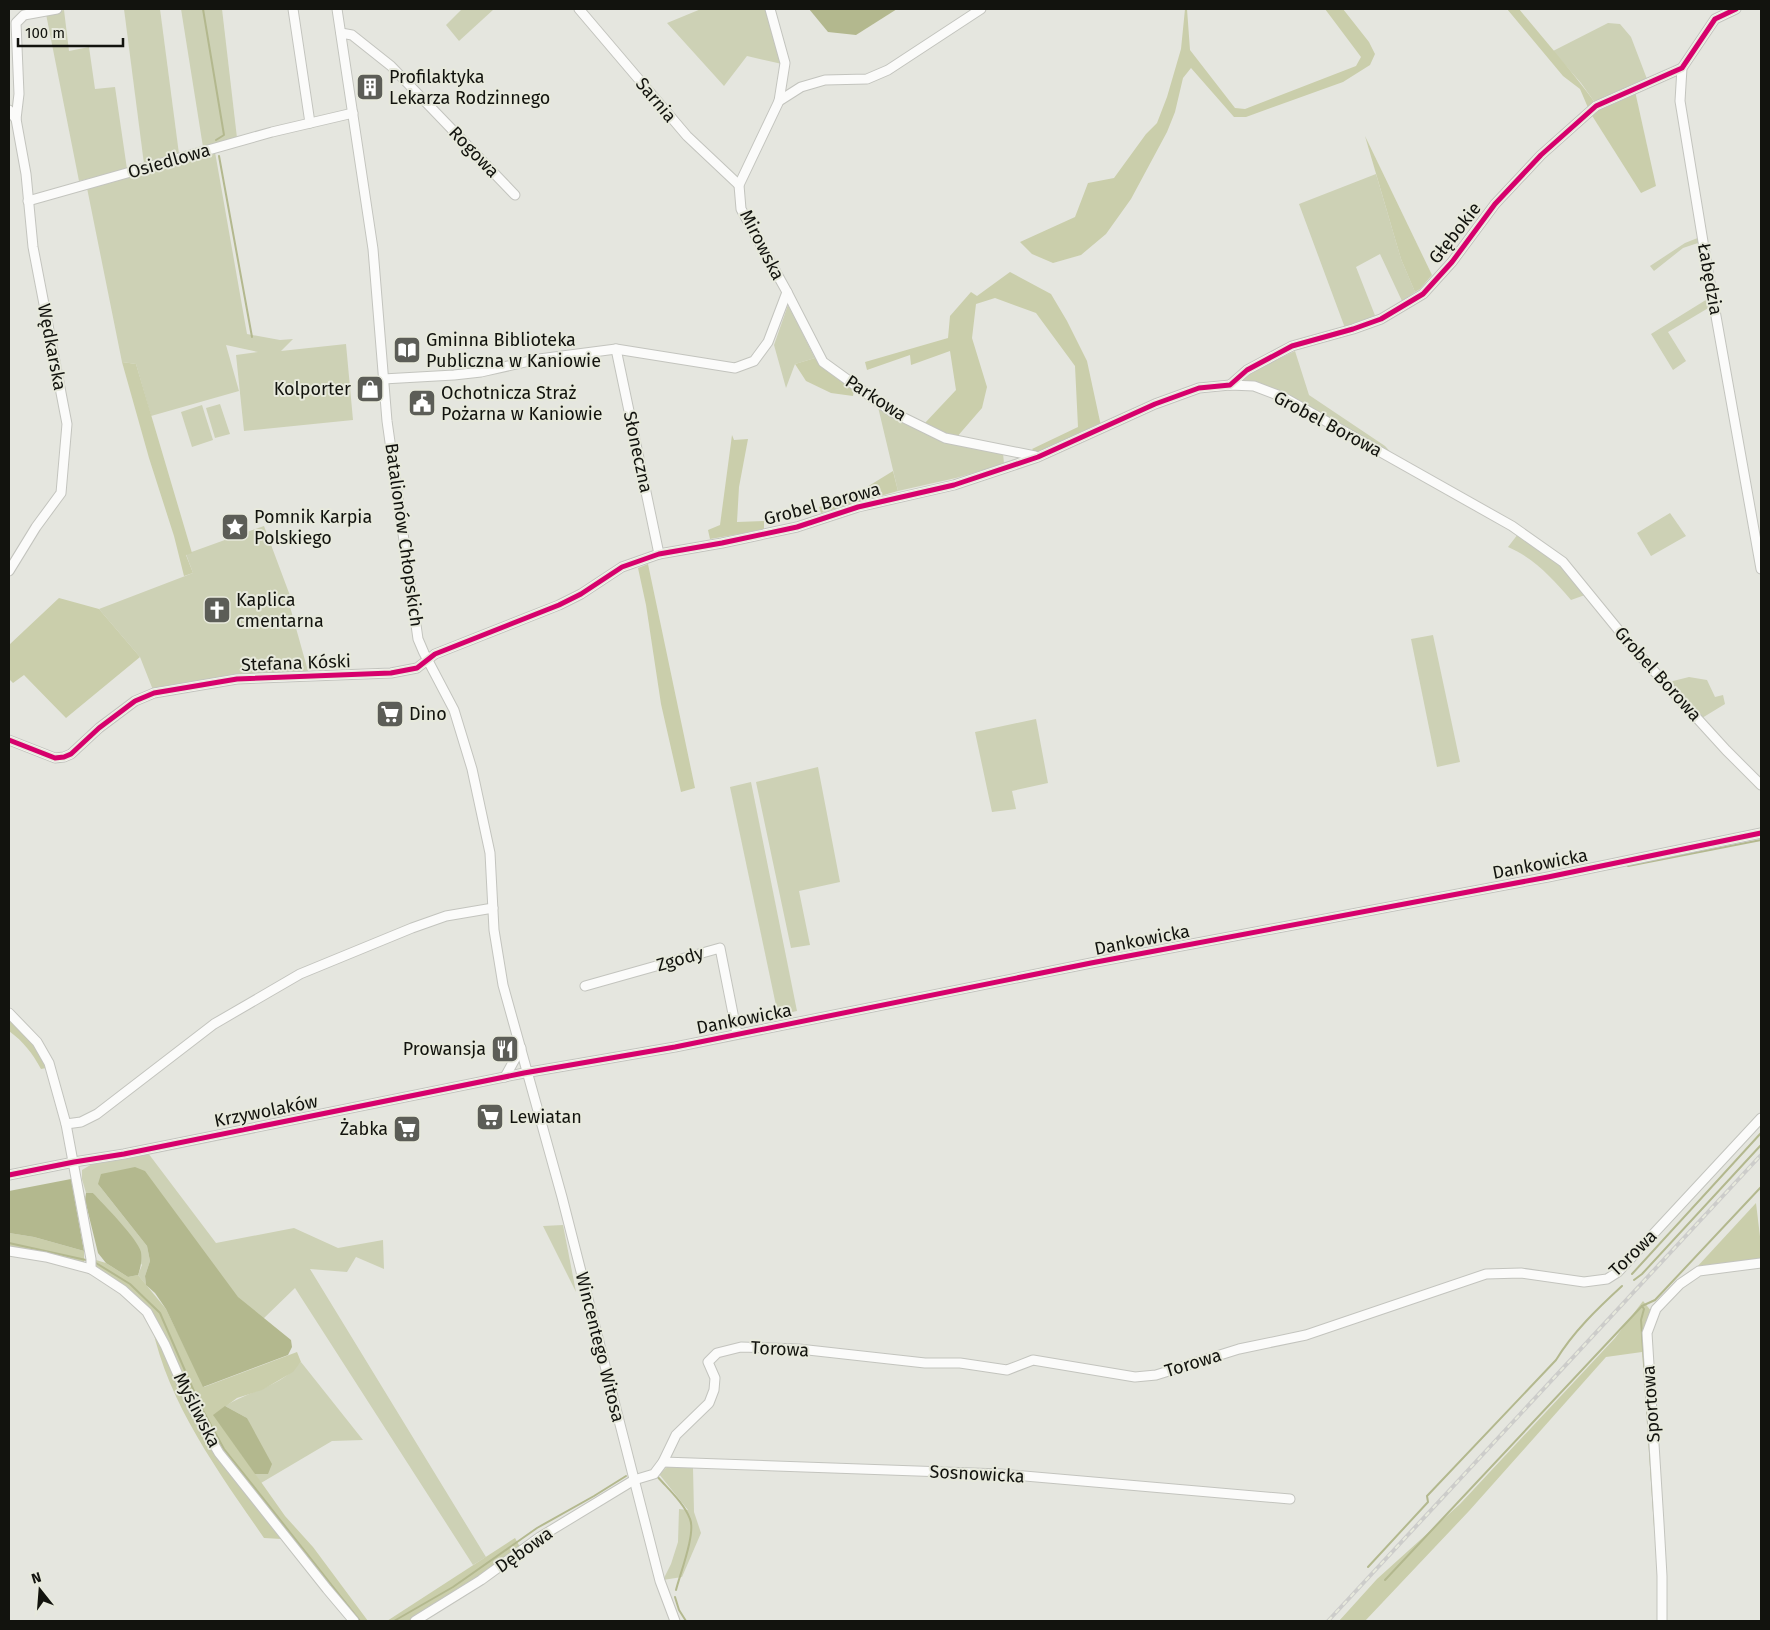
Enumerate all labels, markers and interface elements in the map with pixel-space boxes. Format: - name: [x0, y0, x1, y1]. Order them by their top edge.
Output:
- scale bar: [18, 15, 122, 47]
- text: 100 m: [25, 24, 65, 42]
- place label: Profilaktyka Lekarza Rodzinnego: [389, 66, 550, 109]
- building icon: Profilaktyka Lekarza Rodzinnego: [355, 72, 385, 102]
- street label: Sarnia: [631, 73, 681, 127]
- street label: Rogowa: [444, 122, 504, 182]
- street label: Osiedlowa: [125, 139, 213, 183]
- street label: Głębokie: [1424, 198, 1486, 268]
- street label: Mirowska: [735, 206, 789, 284]
- street label: Łabędzia: [1693, 241, 1727, 317]
- street label: Wędkarska: [33, 302, 71, 392]
- place label: Gminna Biblioteka Publiczna w Kaniowie: [426, 329, 601, 372]
- library icon: Gminna Biblioteka Publiczna w Kaniowie: [392, 335, 422, 365]
- street label: Parkowa: [841, 370, 911, 426]
- shop icon: Kolporter: [355, 374, 385, 404]
- place label: Kolporter: [274, 378, 351, 400]
- place label: Ochotnicza Straż Pożarna w Kaniowie: [441, 382, 603, 425]
- street label: Grobel Borowa: [1270, 386, 1386, 462]
- public building icon: Ochotnicza Straż Pożarna w Kaniowie: [407, 388, 437, 418]
- street label: Słoneczna: [619, 409, 657, 495]
- street label: Batalionów Chłopskich: [380, 442, 428, 628]
- street label: Grobel Borowa: [761, 478, 883, 530]
- place label: Pomnik Karpia Polskiego: [254, 506, 372, 549]
- place icon: Pomnik Karpia Polskiego: [220, 512, 250, 542]
- place label: Kaplica cmentarna: [236, 589, 324, 632]
- church icon: Kaplica cmentarna: [202, 595, 232, 625]
- street label: Grobel Borowa: [1610, 622, 1706, 726]
- street label: Stefana Kóski: [241, 650, 351, 676]
- supermarket icon: Dino: [375, 699, 405, 729]
- place label: Dino: [409, 703, 447, 725]
- street label: Dankowicka: [1490, 844, 1590, 884]
- street label: Dankowicka: [1092, 920, 1192, 960]
- street label: Zgody: [654, 942, 706, 976]
- street label: Dankowicka: [694, 999, 794, 1039]
- restaurant icon: Prowansja: [490, 1034, 520, 1064]
- place label: Prowansja: [403, 1038, 486, 1060]
- street label: Krzywolaków: [212, 1090, 320, 1132]
- supermarket icon: Lewiatan: [475, 1102, 505, 1132]
- place label: Lewiatan: [509, 1106, 582, 1128]
- supermarket icon: Żabka: [392, 1114, 422, 1144]
- place label: Żabka: [340, 1118, 388, 1140]
- street label: Torowa: [1604, 1225, 1662, 1281]
- street label: Wincentego Witosa: [571, 1270, 629, 1424]
- street label: Torowa: [750, 1336, 810, 1362]
- street label: Torowa: [1162, 1344, 1224, 1382]
- street label: Sportowa: [1637, 1365, 1665, 1443]
- street label: Myśliwska: [169, 1369, 225, 1451]
- street label: Sosnowicka: [929, 1461, 1025, 1487]
- street label: Dębowa: [491, 1522, 557, 1578]
- north arrow: [15, 1565, 65, 1615]
- text: N: [29, 1569, 43, 1588]

